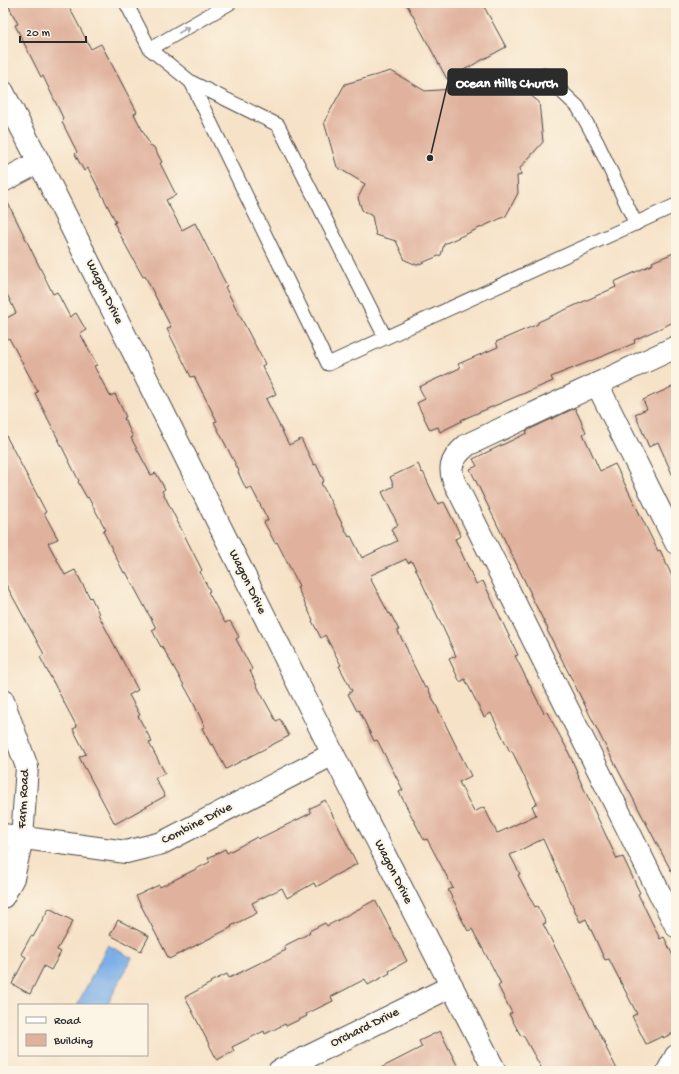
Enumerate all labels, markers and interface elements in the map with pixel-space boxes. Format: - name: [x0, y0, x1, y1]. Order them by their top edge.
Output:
- scale bar: [20, 18, 86, 44]
- one-way arrow: [178, 25, 190, 33]
- text: 20 m: [26, 27, 51, 41]
- callout: Ocean Hills Church: [448, 69, 567, 95]
- text: Ocean Hills Church: [456, 76, 559, 93]
- street label: Wagon Drive: [82, 257, 126, 327]
- street label: Wagon Drive: [225, 547, 269, 617]
- street label: Farm Road: [15, 768, 33, 830]
- street label: Combine Drive: [159, 800, 235, 848]
- street label: Wagon Drive: [370, 837, 416, 907]
- legend: [18, 1004, 148, 1056]
- street label: Orchard Drive: [328, 1005, 402, 1051]
- text: Road: [54, 1015, 81, 1029]
- text: Building: [53, 1035, 93, 1049]

